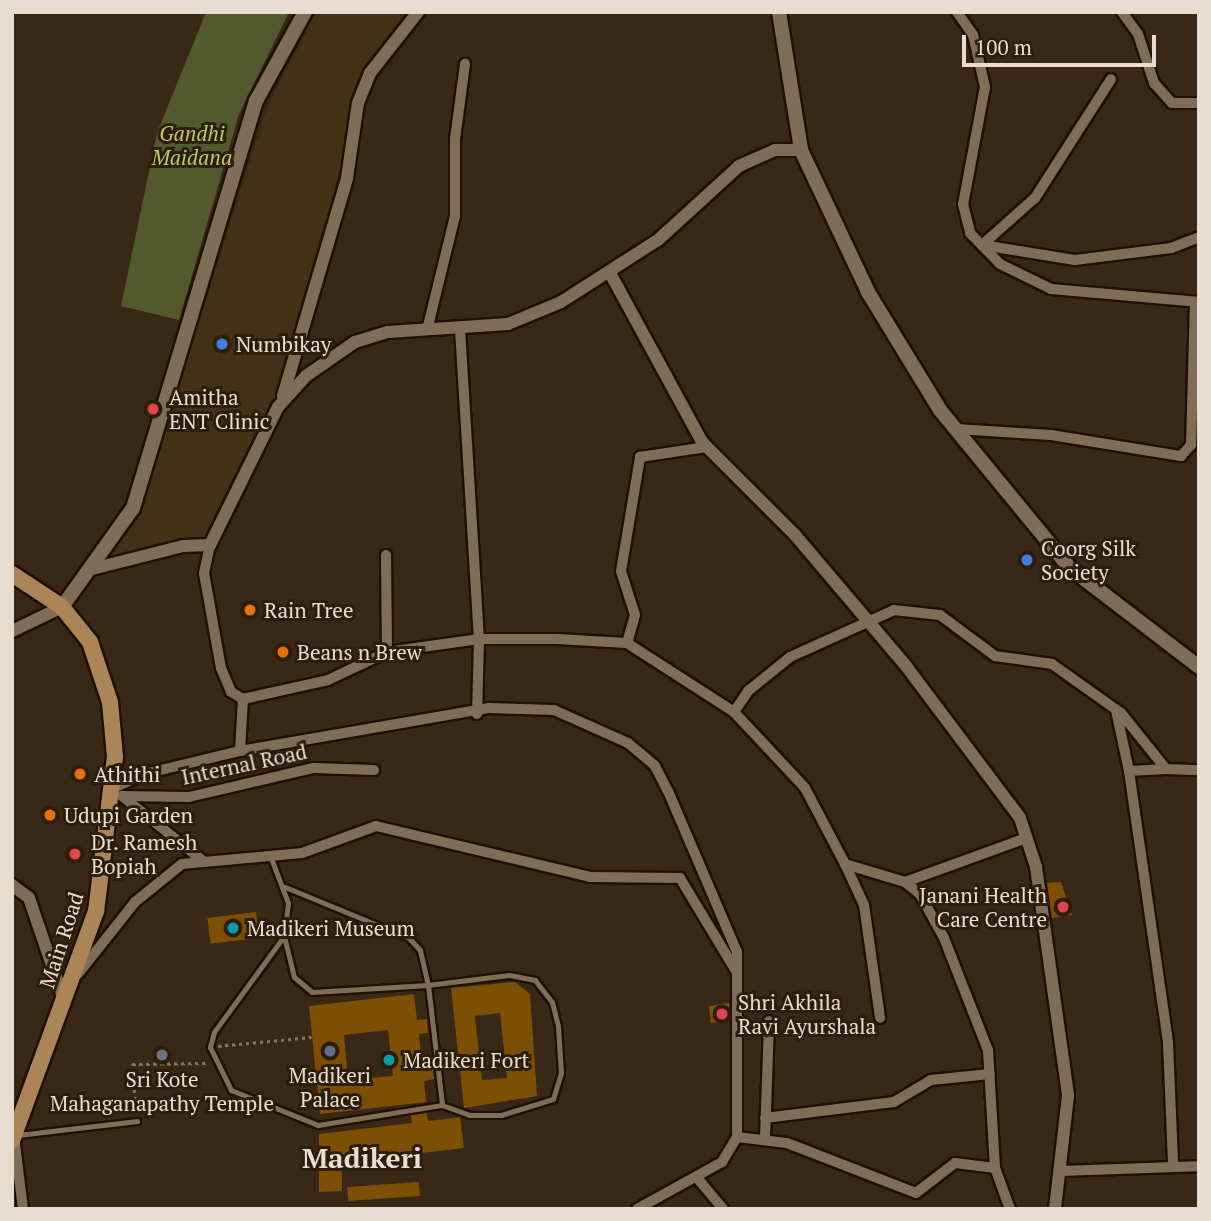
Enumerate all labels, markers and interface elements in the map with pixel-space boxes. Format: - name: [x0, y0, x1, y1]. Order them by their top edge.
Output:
- scale bar: [966, 21, 1160, 65]
- text: 100 m: [975, 33, 1032, 61]
- park label: Gandhi Maidana: [152, 120, 232, 170]
- place label: Numbikay: [236, 331, 331, 357]
- marker: Numbikay: [214, 336, 230, 352]
- place label: Amitha ENT Clinic: [169, 384, 269, 434]
- marker: Amitha ENT Clinic: [143, 399, 163, 419]
- place label: Coorg Silk Society: [1041, 535, 1136, 585]
- marker: Coorg Silk Society: [1019, 552, 1035, 568]
- place label: Rain Tree: [264, 597, 353, 623]
- marker: Rain Tree: [242, 602, 258, 618]
- place label: Beans n Brew: [297, 639, 422, 665]
- marker: Beans n Brew: [275, 644, 291, 660]
- street label: Internal Road: [179, 738, 309, 790]
- place label: Athithi: [94, 761, 160, 787]
- marker: Athithi: [72, 766, 88, 782]
- place label: Udupi Garden: [64, 802, 193, 828]
- marker: Udupi Garden: [42, 807, 58, 823]
- place label: Dr. Ramesh Bopiah: [91, 829, 198, 879]
- marker: Dr. Ramesh Bopiah: [65, 844, 85, 864]
- place label: Janani Health Care Centre: [919, 882, 1047, 932]
- street label: Main Road: [34, 889, 88, 991]
- marker: Janani Health Care Centre: [1053, 897, 1073, 917]
- place label: Madikeri Museum: [247, 915, 415, 941]
- marker: Madikeri Museum: [225, 920, 241, 936]
- place label: Shri Akhila Ravi Ayurshala: [738, 989, 877, 1039]
- marker: Shri Akhila Ravi Ayurshala: [712, 1004, 732, 1024]
- marker: Madikeri Palace: [322, 1043, 338, 1059]
- marker: Sri Kote Mahaganapathy Temple: [154, 1047, 170, 1063]
- place label: Madikeri Fort: [403, 1047, 529, 1073]
- marker: Madikeri Fort: [381, 1052, 397, 1068]
- place label: Madikeri Palace: [289, 1062, 371, 1112]
- place label: Sri Kote Mahaganapathy Temple: [50, 1066, 274, 1116]
- district label: Madikeri: [302, 1141, 422, 1175]

